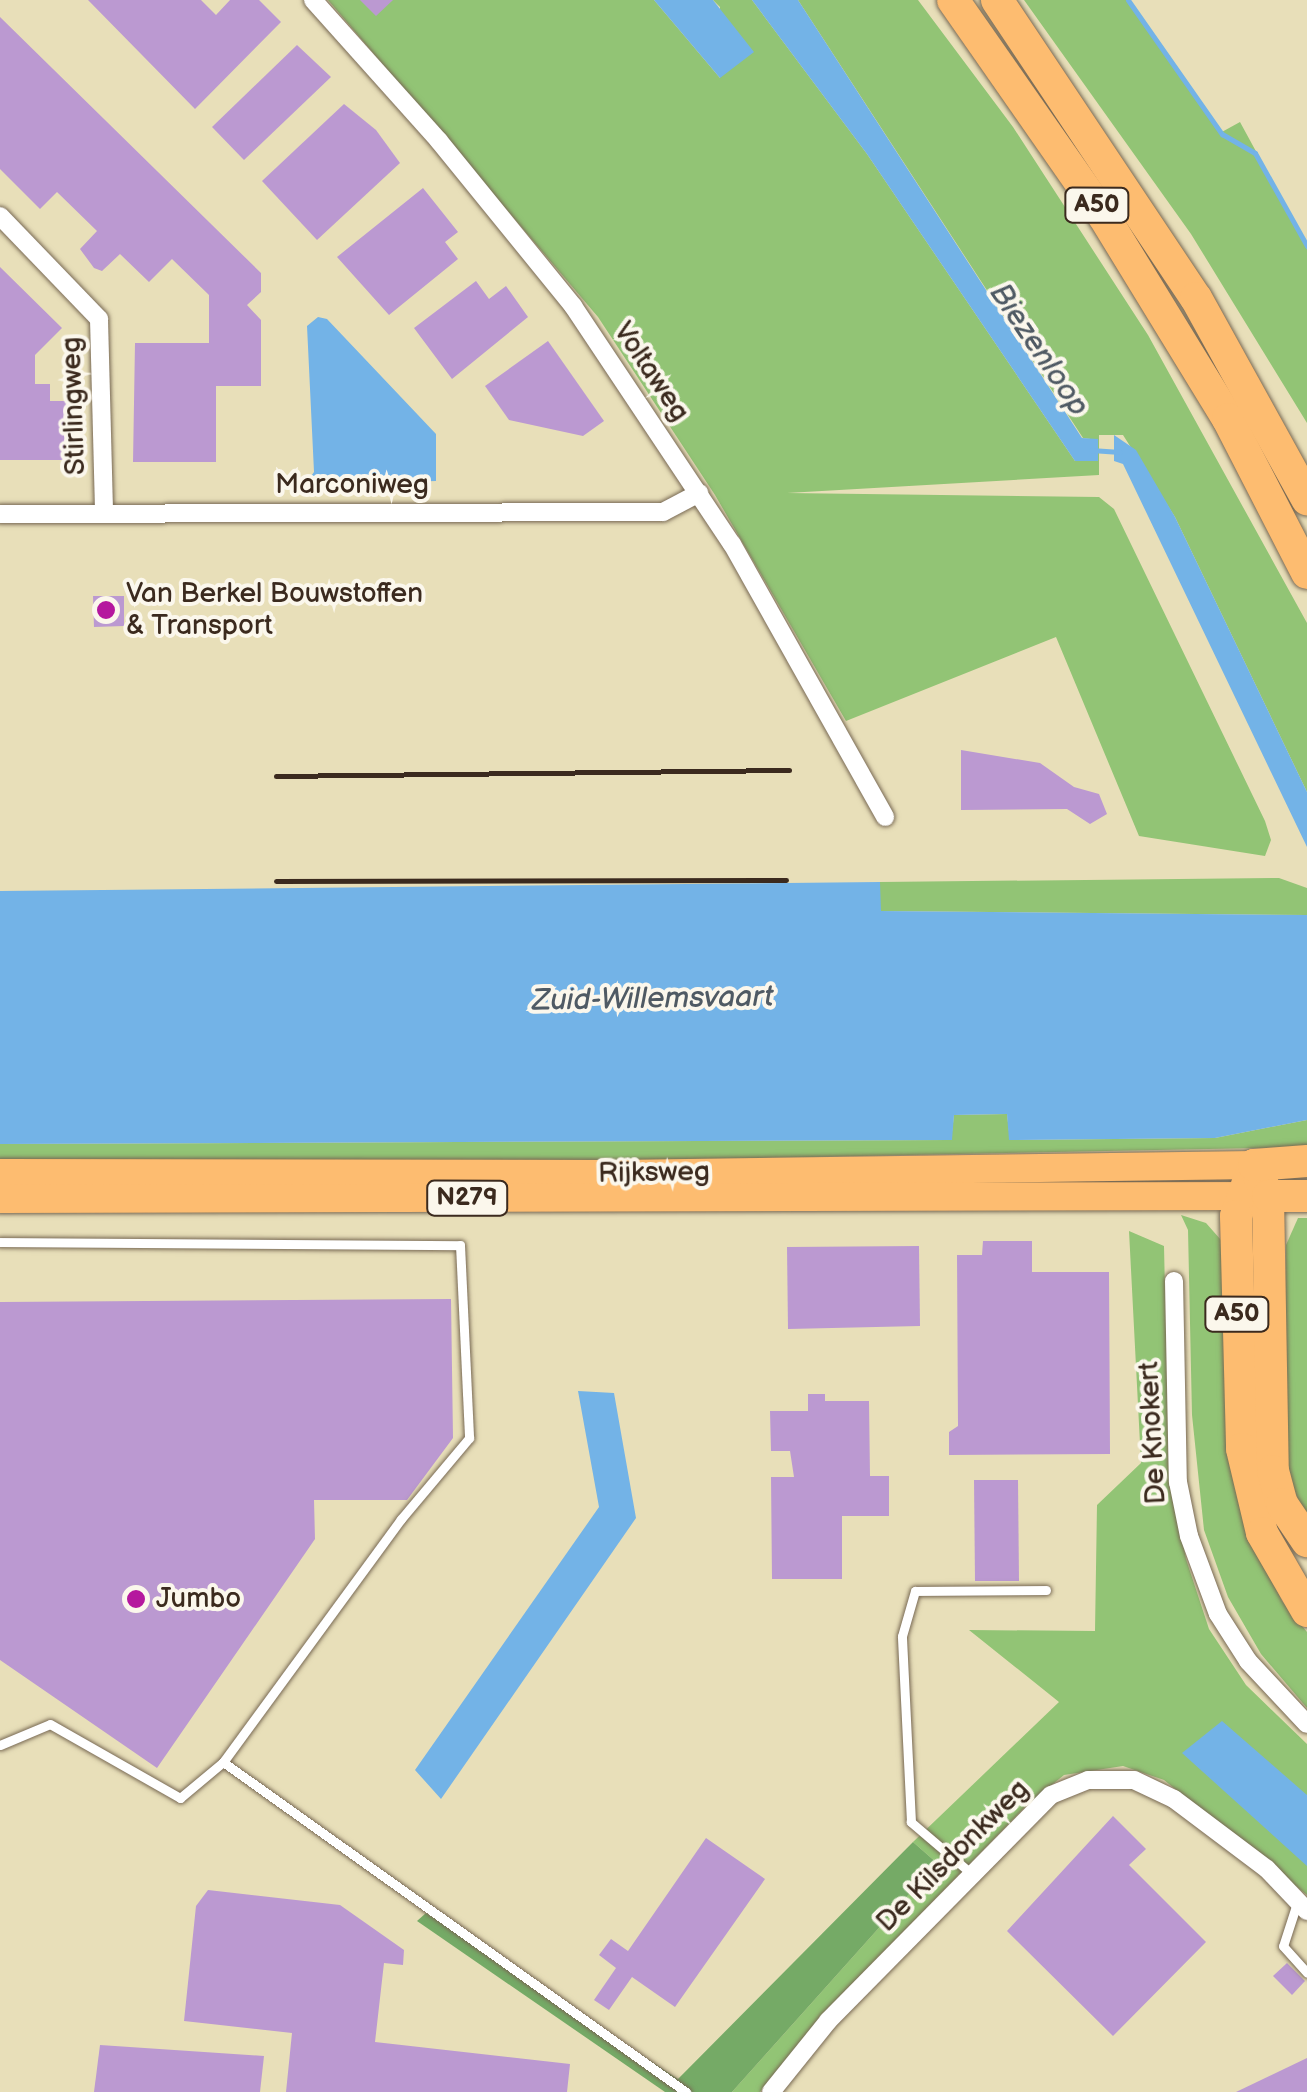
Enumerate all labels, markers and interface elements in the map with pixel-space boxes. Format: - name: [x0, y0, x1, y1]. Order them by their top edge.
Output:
- road number: A50: [1062, 185, 1132, 225]
- water label: Biezenloop: [982, 277, 1096, 423]
- street label: Voltaweg: [606, 316, 696, 428]
- street label: Stirlingweg: [55, 336, 93, 476]
- street label: Marconiweg: [275, 468, 429, 502]
- place label: Van Berkel Bouwstoffen & Transport: [126, 577, 423, 643]
- marker: Van Berkel Bouwstoffen & Transport: [95, 599, 117, 621]
- water label: Zuid-Willemsvaart: [532, 979, 774, 1019]
- street label: Rijksweg: [598, 1155, 710, 1191]
- road number: N279: [424, 1178, 510, 1218]
- road number: A50: [1202, 1294, 1272, 1334]
- street label: De Knokert: [1132, 1361, 1174, 1505]
- place label: Jumbo: [156, 1582, 241, 1616]
- marker: Jumbo: [125, 1588, 147, 1610]
- street label: De Kilsdonkweg: [870, 1773, 1036, 1939]

